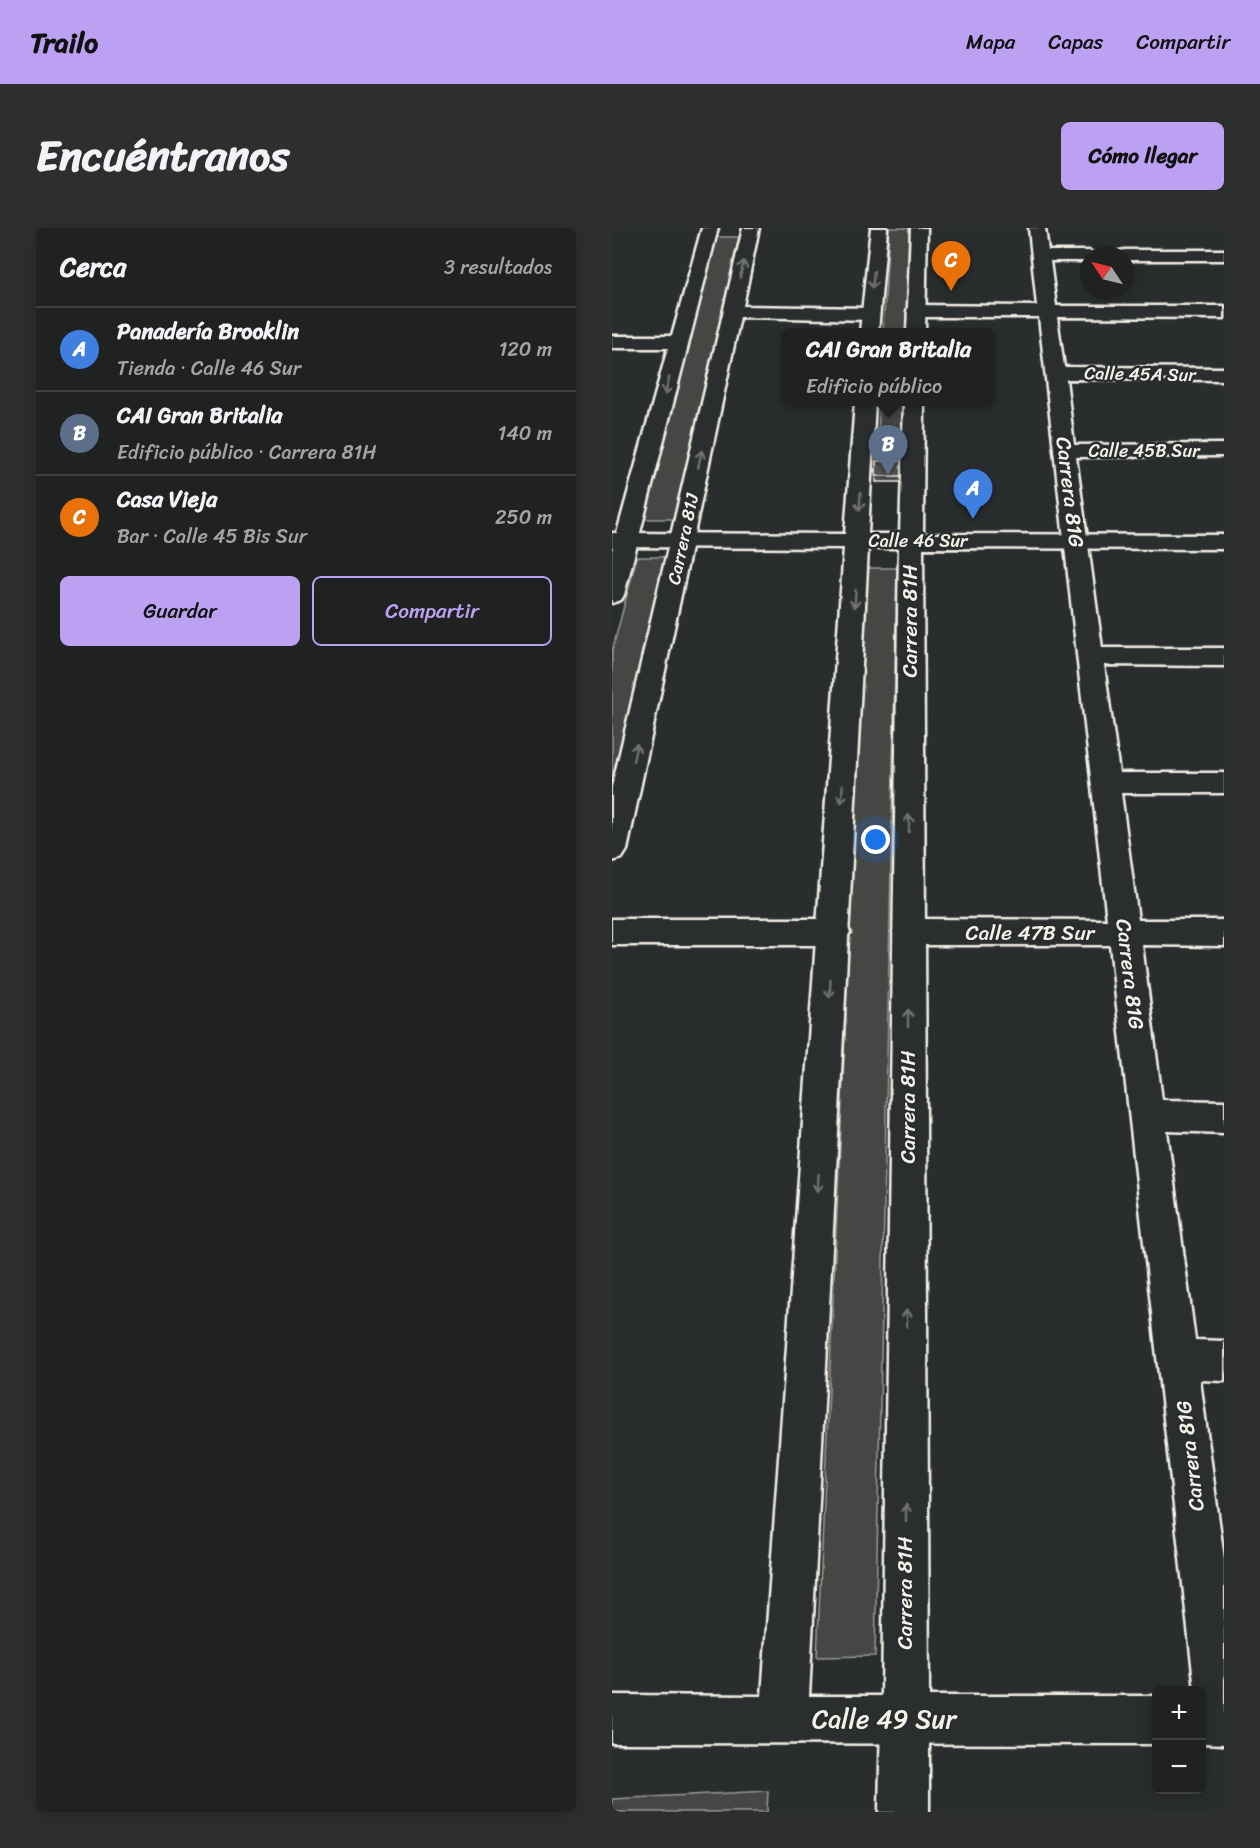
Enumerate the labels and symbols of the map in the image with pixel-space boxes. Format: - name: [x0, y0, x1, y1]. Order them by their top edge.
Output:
- pin: C: [932, 242, 970, 291]
- north arrow: [1080, 246, 1134, 300]
- one-way arrow: [737, 260, 748, 279]
- one-way arrow: [867, 270, 878, 290]
- street label: Calle 45A Sur: [1084, 357, 1198, 391]
- one-way arrow: [661, 376, 672, 395]
- pin: B: [868, 426, 908, 475]
- street label: Carrera 81G: [1044, 435, 1096, 549]
- street label: Calle 45B Sur: [1088, 435, 1201, 467]
- one-way arrow: [695, 450, 706, 470]
- pin: A: [954, 470, 992, 519]
- street label: Carrera 81J: [658, 490, 708, 588]
- one-way arrow: [855, 491, 866, 511]
- street label: Calle 46 Sur: [869, 525, 969, 557]
- street label: Carrera 81H: [891, 564, 929, 677]
- one-way arrow: [849, 589, 860, 609]
- one-way arrow: [629, 743, 641, 762]
- one-way arrow: [837, 784, 848, 804]
- one-way arrow: [903, 814, 915, 834]
- your location: [861, 825, 890, 854]
- street label: Calle 47B Sur: [966, 914, 1096, 952]
- street label: Carrera 81G: [1104, 917, 1156, 1031]
- one-way arrow: [824, 978, 835, 998]
- one-way arrow: [902, 1009, 914, 1029]
- street label: Carrera 81H: [889, 1050, 927, 1163]
- one-way arrow: [812, 1173, 823, 1193]
- one-way arrow: [901, 1309, 913, 1329]
- street label: Carrera 81G: [1164, 1399, 1216, 1513]
- one-way arrow: [900, 1504, 912, 1524]
- street label: Carrera 81H: [886, 1536, 924, 1649]
- street label: Calle 49 Sur: [812, 1696, 957, 1742]

